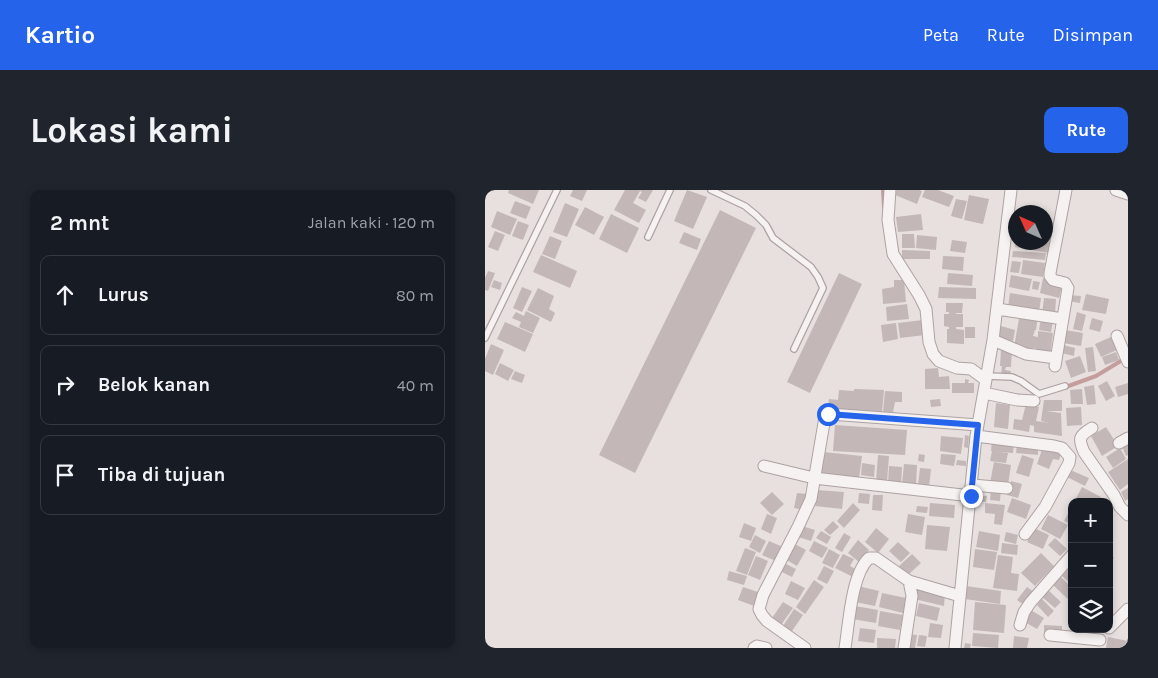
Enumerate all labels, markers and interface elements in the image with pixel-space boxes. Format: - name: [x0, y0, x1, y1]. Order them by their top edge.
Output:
- text: Kartio: [25, 21, 95, 49]
- text: Peta: [923, 24, 959, 46]
- text: Rute: [987, 24, 1025, 46]
- text: Disimpan: [1053, 24, 1133, 46]
- button: Rute: [1044, 107, 1128, 153]
- text: Lokasi kami: [30, 110, 233, 151]
- north arrow: [1008, 205, 1053, 250]
- text: 2 mnt: [50, 211, 109, 235]
- text: Jalan kaki · 120 m: [308, 213, 435, 232]
- icon: ahead: [51, 281, 79, 309]
- text: Lurus: [98, 284, 149, 306]
- text: 80 m: [396, 286, 434, 305]
- icon: right: [51, 371, 79, 399]
- text: Belok kanan: [98, 374, 210, 396]
- text: 40 m: [397, 376, 434, 395]
- route start: [817, 403, 840, 426]
- icon: arrive: [51, 461, 79, 489]
- text: Tiba di tujuan: [98, 464, 225, 486]
- route end: [960, 485, 983, 508]
- map controls: [1068, 498, 1113, 633]
- button: +: [1068, 498, 1113, 543]
- button: −: [1068, 543, 1113, 588]
- button: layers: [1068, 588, 1113, 633]

